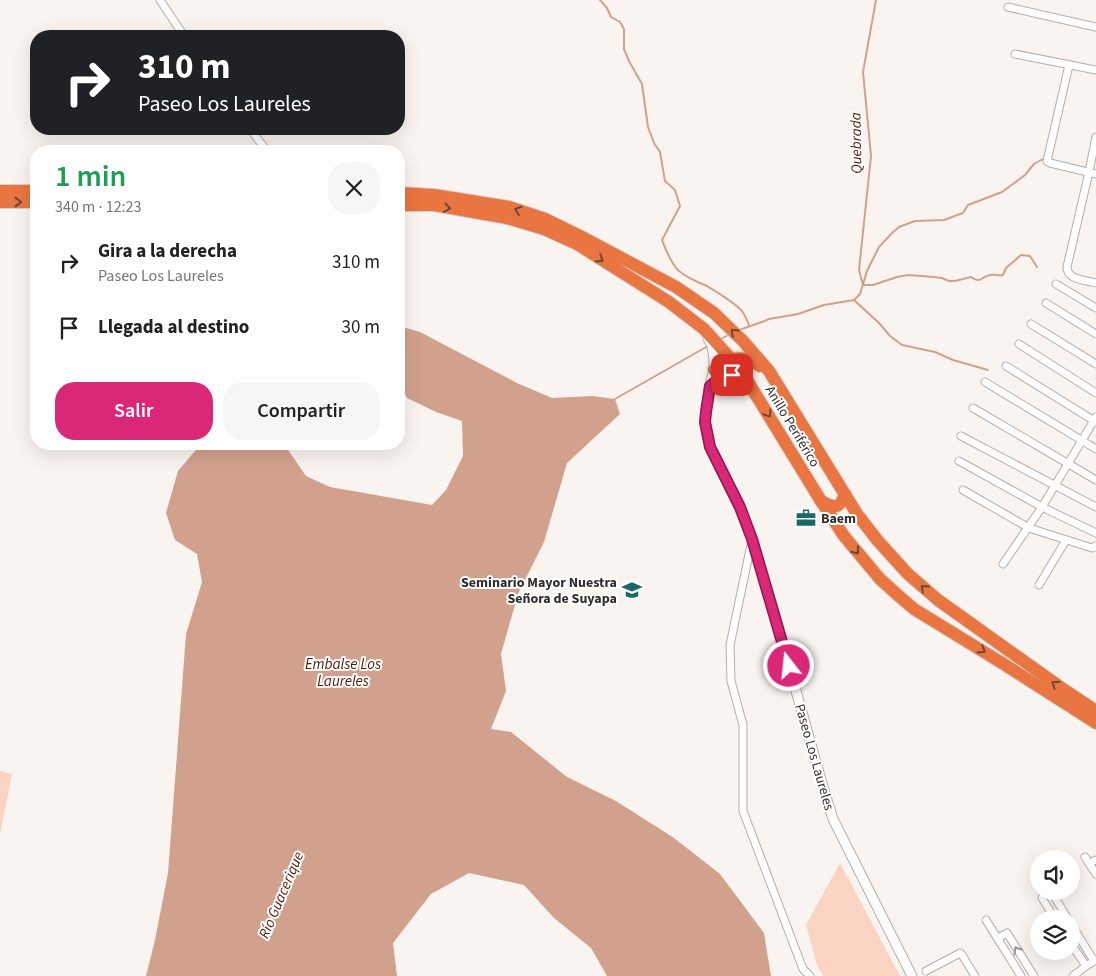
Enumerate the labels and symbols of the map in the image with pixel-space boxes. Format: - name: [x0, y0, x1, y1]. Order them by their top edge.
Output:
- water label: Quebrada: [845, 112, 868, 174]
- one-way arrow: [14, 197, 22, 207]
- one-way arrow: [443, 202, 452, 212]
- one-way arrow: [514, 206, 523, 216]
- one-way arrow: [594, 252, 603, 262]
- one-way arrow: [731, 329, 740, 338]
- pin: [711, 354, 753, 396]
- street label: Anillo Periférico: [760, 382, 824, 471]
- one-way arrow: [761, 409, 771, 418]
- office icon: Baem: [795, 507, 817, 529]
- place label: Baem: [821, 509, 856, 529]
- one-way arrow: [850, 545, 858, 554]
- place label: Seminario Mayor Nuestra Señora de Suyapa: [461, 573, 617, 609]
- school or university icon: Seminario Mayor Nuestra Señora de Suyapa: [621, 579, 643, 601]
- one-way arrow: [921, 585, 930, 594]
- position arrow: [762, 639, 814, 691]
- one-way arrow: [977, 644, 986, 654]
- water label: Embalse Los Laureles: [305, 654, 381, 692]
- one-way arrow: [1052, 681, 1061, 690]
- street label: Paseo Los Laureles: [789, 702, 839, 813]
- water label: Río Guacerique: [254, 848, 309, 942]
- one-way arrow: [1014, 946, 1024, 955]

